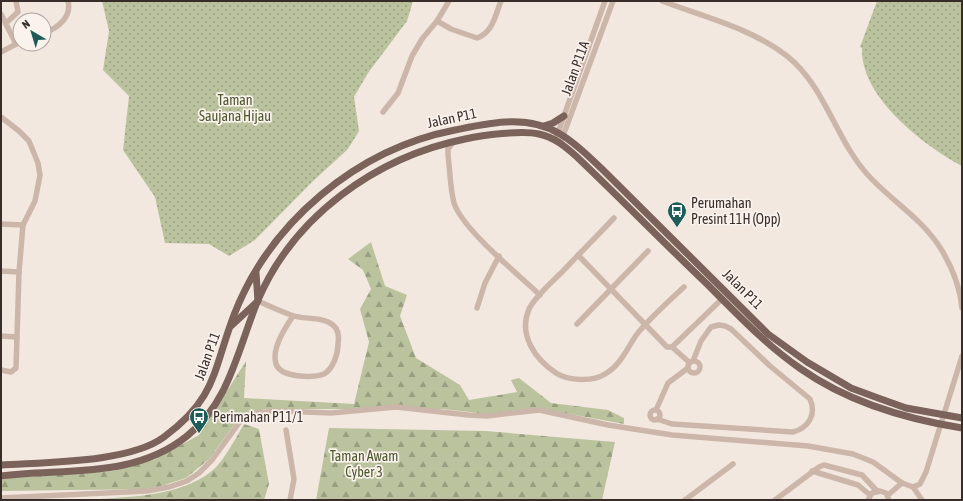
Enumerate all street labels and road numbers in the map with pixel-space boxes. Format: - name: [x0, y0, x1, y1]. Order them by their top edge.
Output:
- street label: Jalan P11A: [558, 38, 592, 97]
- street label: Jalan P11: [426, 105, 478, 131]
- street label: Jalan P11: [720, 266, 766, 312]
- street label: Jalan P11: [191, 330, 223, 382]

